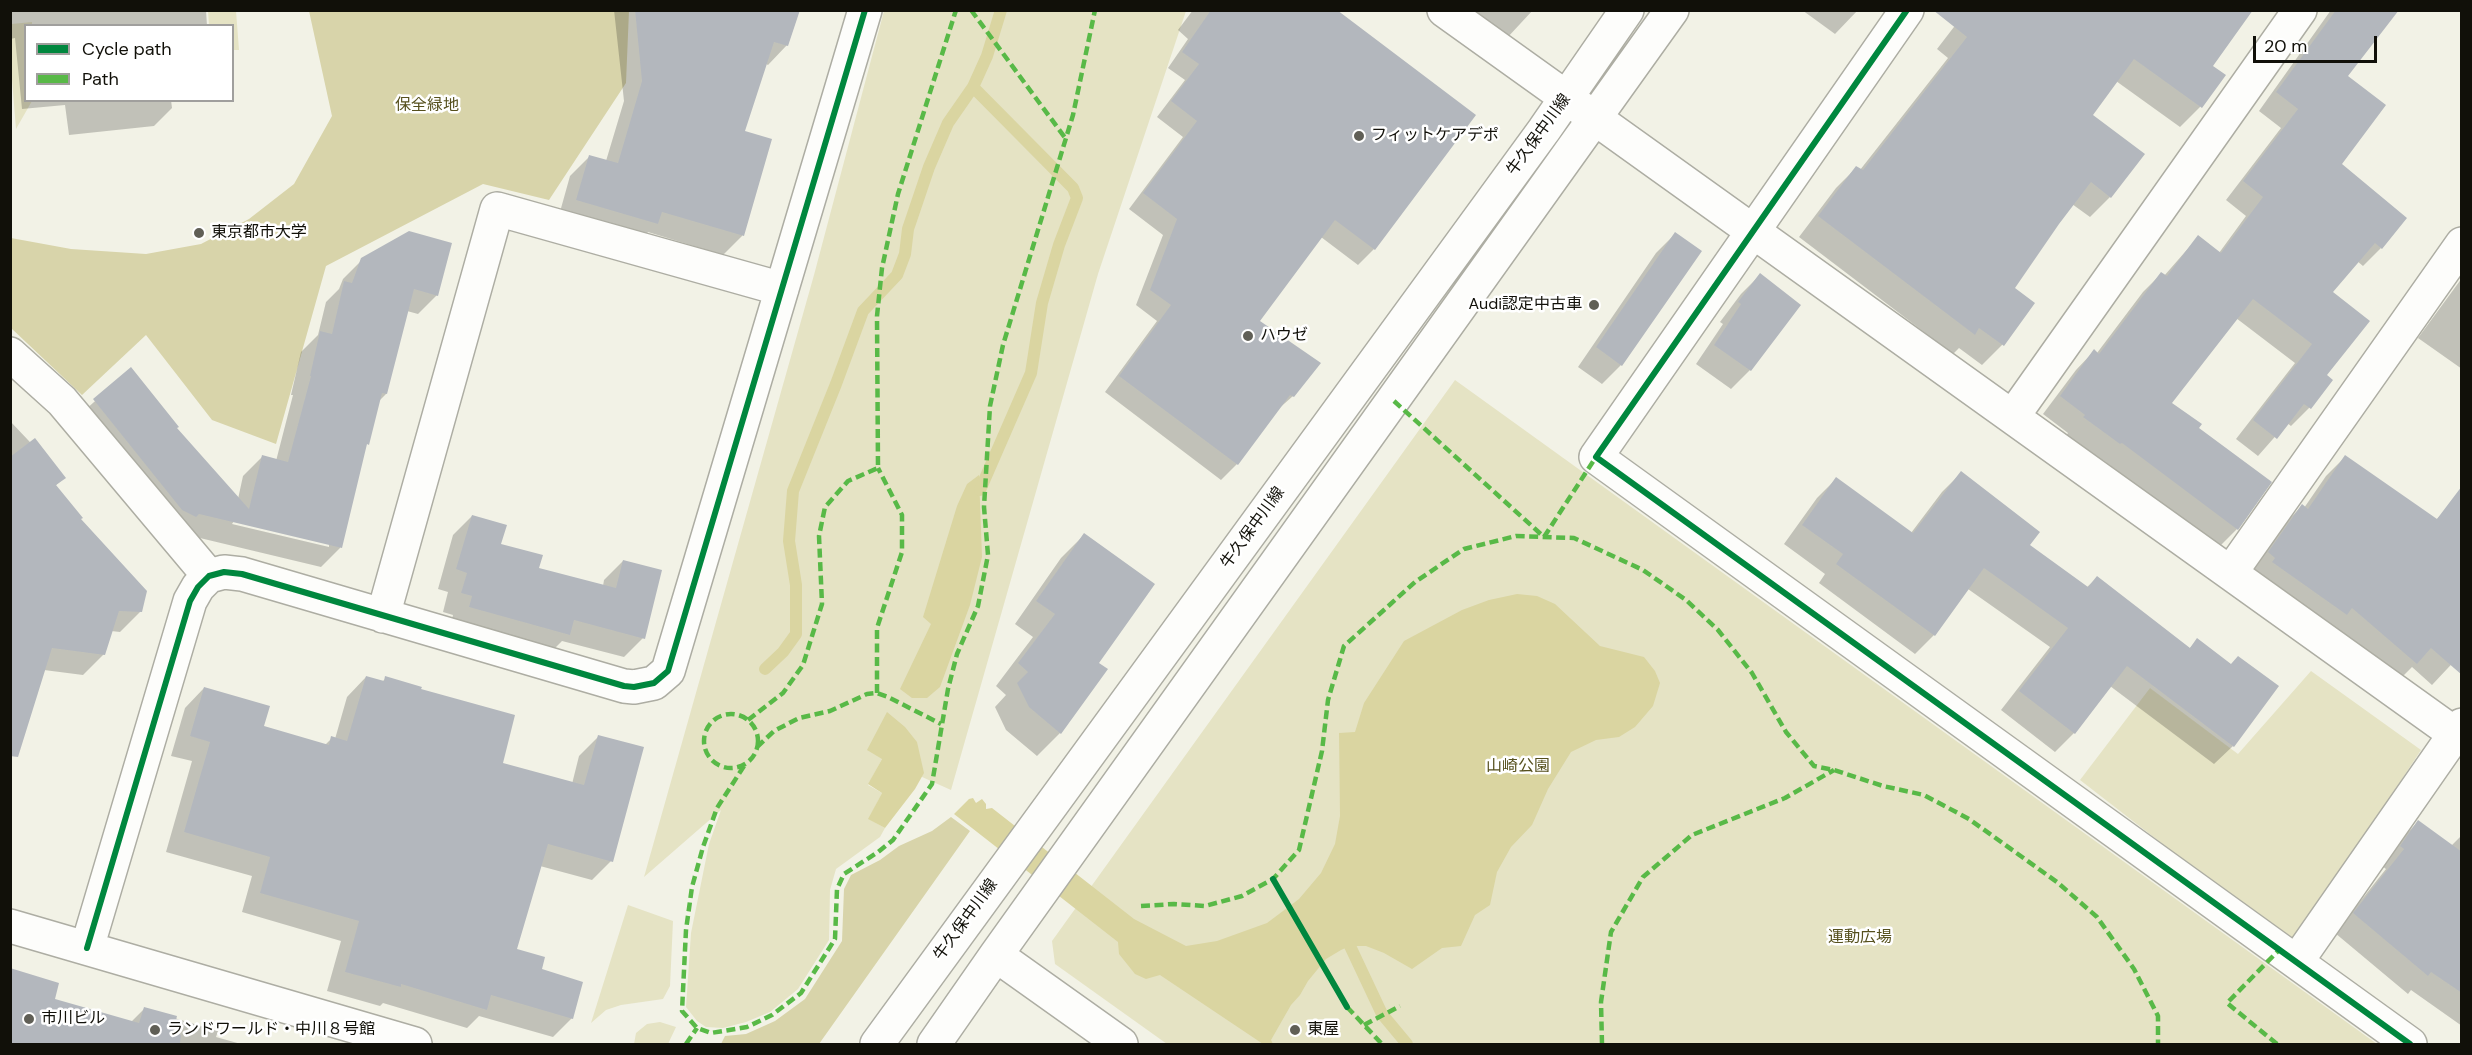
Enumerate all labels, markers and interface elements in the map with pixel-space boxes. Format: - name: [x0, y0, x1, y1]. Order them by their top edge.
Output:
- legend: [24, 24, 234, 102]
- scale bar: [2256, 24, 2380, 62]
- text: 20 m: [2264, 34, 2307, 58]
- text: Cycle path: [82, 37, 172, 61]
- text: Path: [82, 67, 119, 91]
- street label: 牛久保中川線: [1503, 91, 1575, 179]
- park label: 保全緑地: [395, 96, 459, 116]
- place label: フィットケアデポ: [1371, 126, 1499, 146]
- marker: フィットケアデポ: [1352, 129, 1366, 143]
- place label: 東京都市大学: [211, 223, 307, 243]
- marker: 東京都市大学: [192, 226, 206, 240]
- place label: Audi認定中古車: [1469, 295, 1582, 315]
- marker: Audi認定中古車: [1587, 298, 1601, 312]
- place label: ハウゼ: [1260, 326, 1308, 346]
- marker: ハウゼ: [1241, 329, 1255, 343]
- street label: 牛久保中川線: [1217, 484, 1289, 572]
- park label: 山崎公園: [1486, 757, 1550, 777]
- street label: 牛久保中川線: [930, 876, 1002, 964]
- park label: 運動広場: [1828, 928, 1892, 948]
- place label: 市川ビル: [41, 1009, 105, 1029]
- marker: 市川ビル: [22, 1012, 36, 1026]
- place label: ランドワールド・中川８号館: [167, 1020, 375, 1040]
- place label: 東屋: [1307, 1020, 1339, 1040]
- marker: ランドワールド・中川８号館: [148, 1023, 162, 1037]
- marker: 東屋: [1288, 1023, 1302, 1037]

